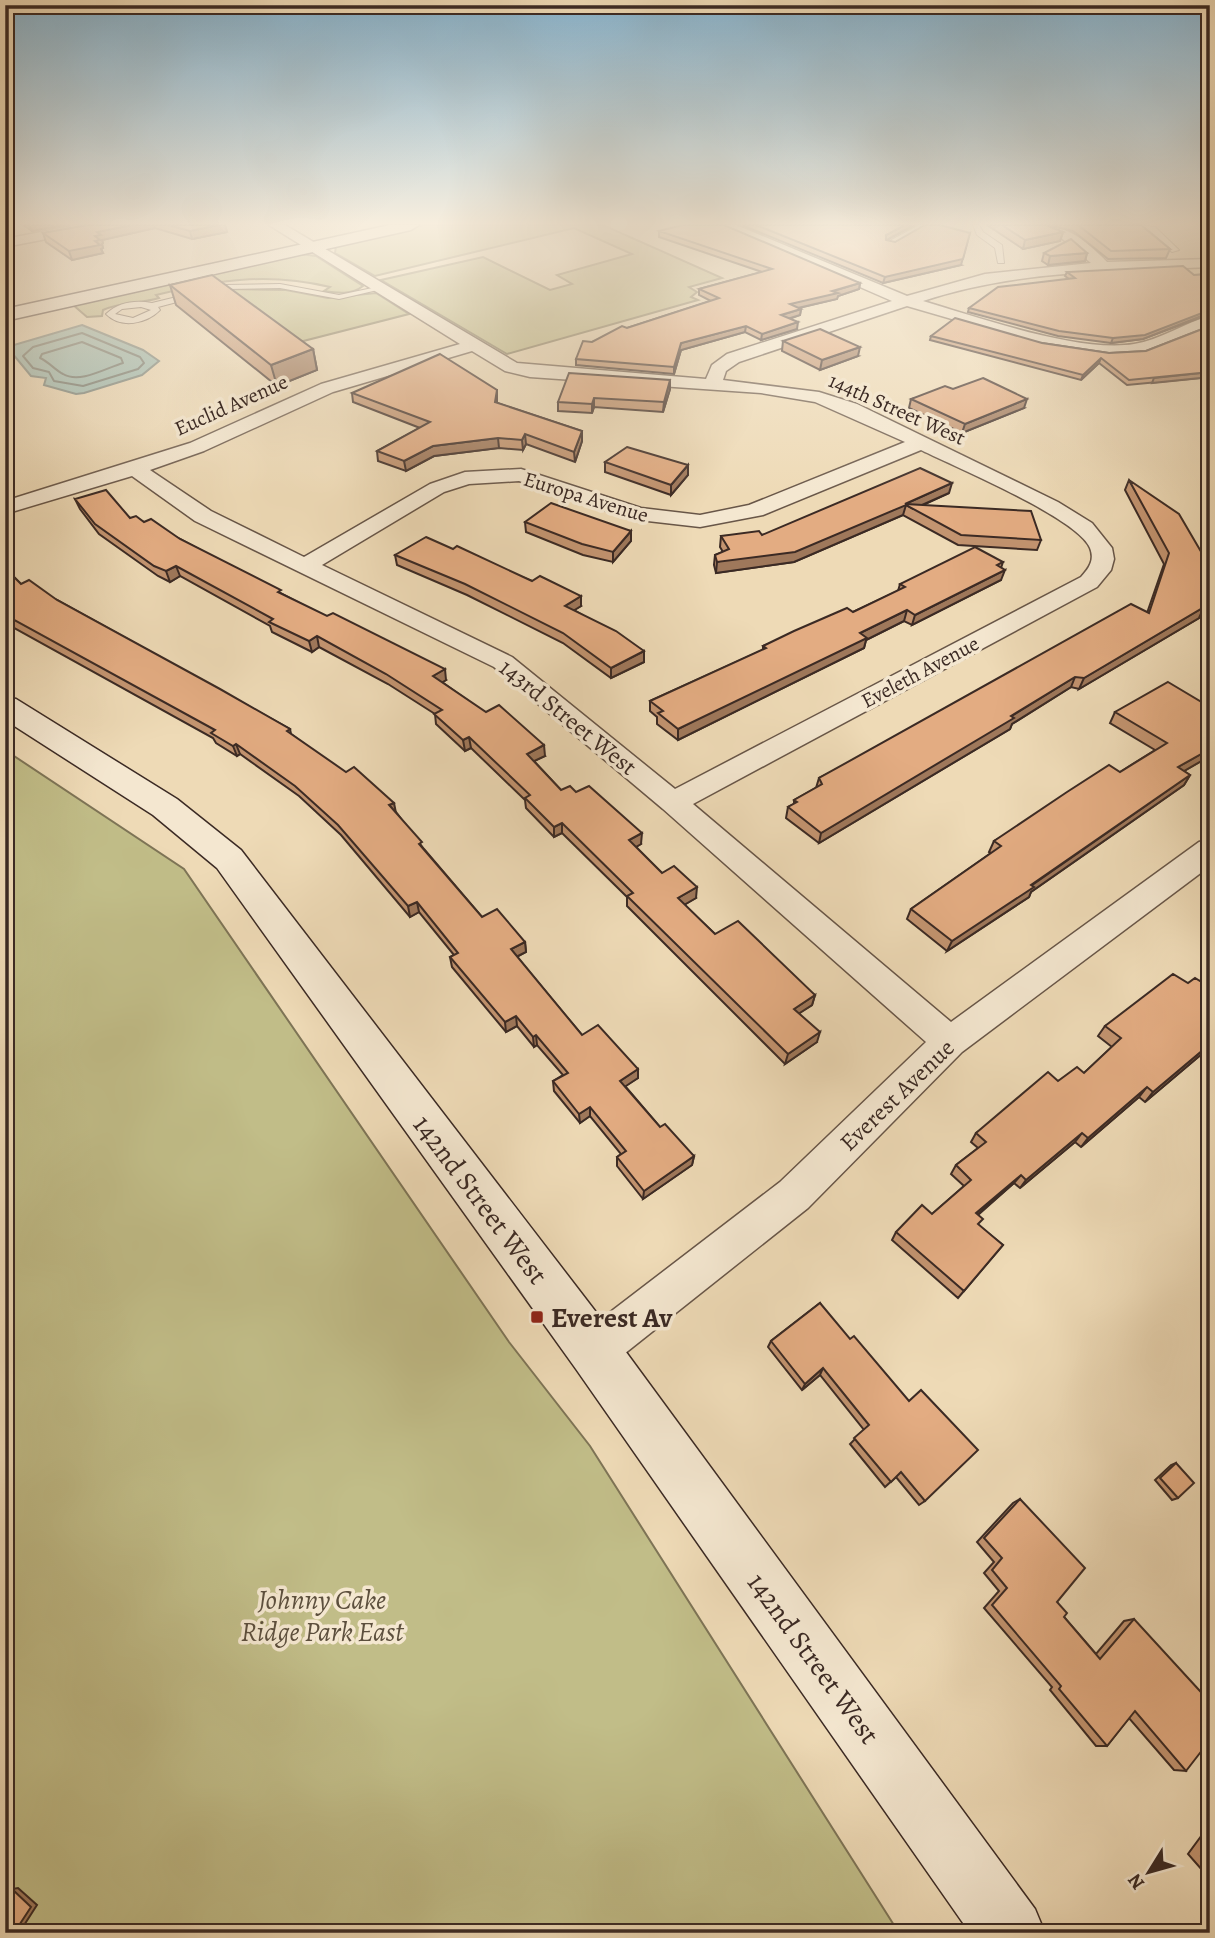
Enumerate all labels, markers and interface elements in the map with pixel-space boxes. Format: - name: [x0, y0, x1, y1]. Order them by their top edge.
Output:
- street label: 144th Street West: [824, 366, 970, 452]
- street label: Euclid Avenue: [170, 368, 292, 442]
- street label: Europa Avenue: [520, 465, 652, 529]
- street label: Eveleth Avenue: [856, 629, 984, 715]
- street label: 143rd Street West: [493, 652, 644, 782]
- street label: Everest Avenue: [833, 1032, 961, 1158]
- street label: 142nd Street West: [404, 1107, 556, 1292]
- place label: Everest Av: [551, 1299, 673, 1337]
- marker: Everest Av: [529, 1309, 545, 1325]
- street label: 142nd Street West: [738, 1565, 888, 1752]
- park label: Johnny Cake Ridge Park East: [241, 1581, 404, 1651]
- north arrow: [1114, 1836, 1184, 1906]
- text: N: [1122, 1868, 1151, 1895]

